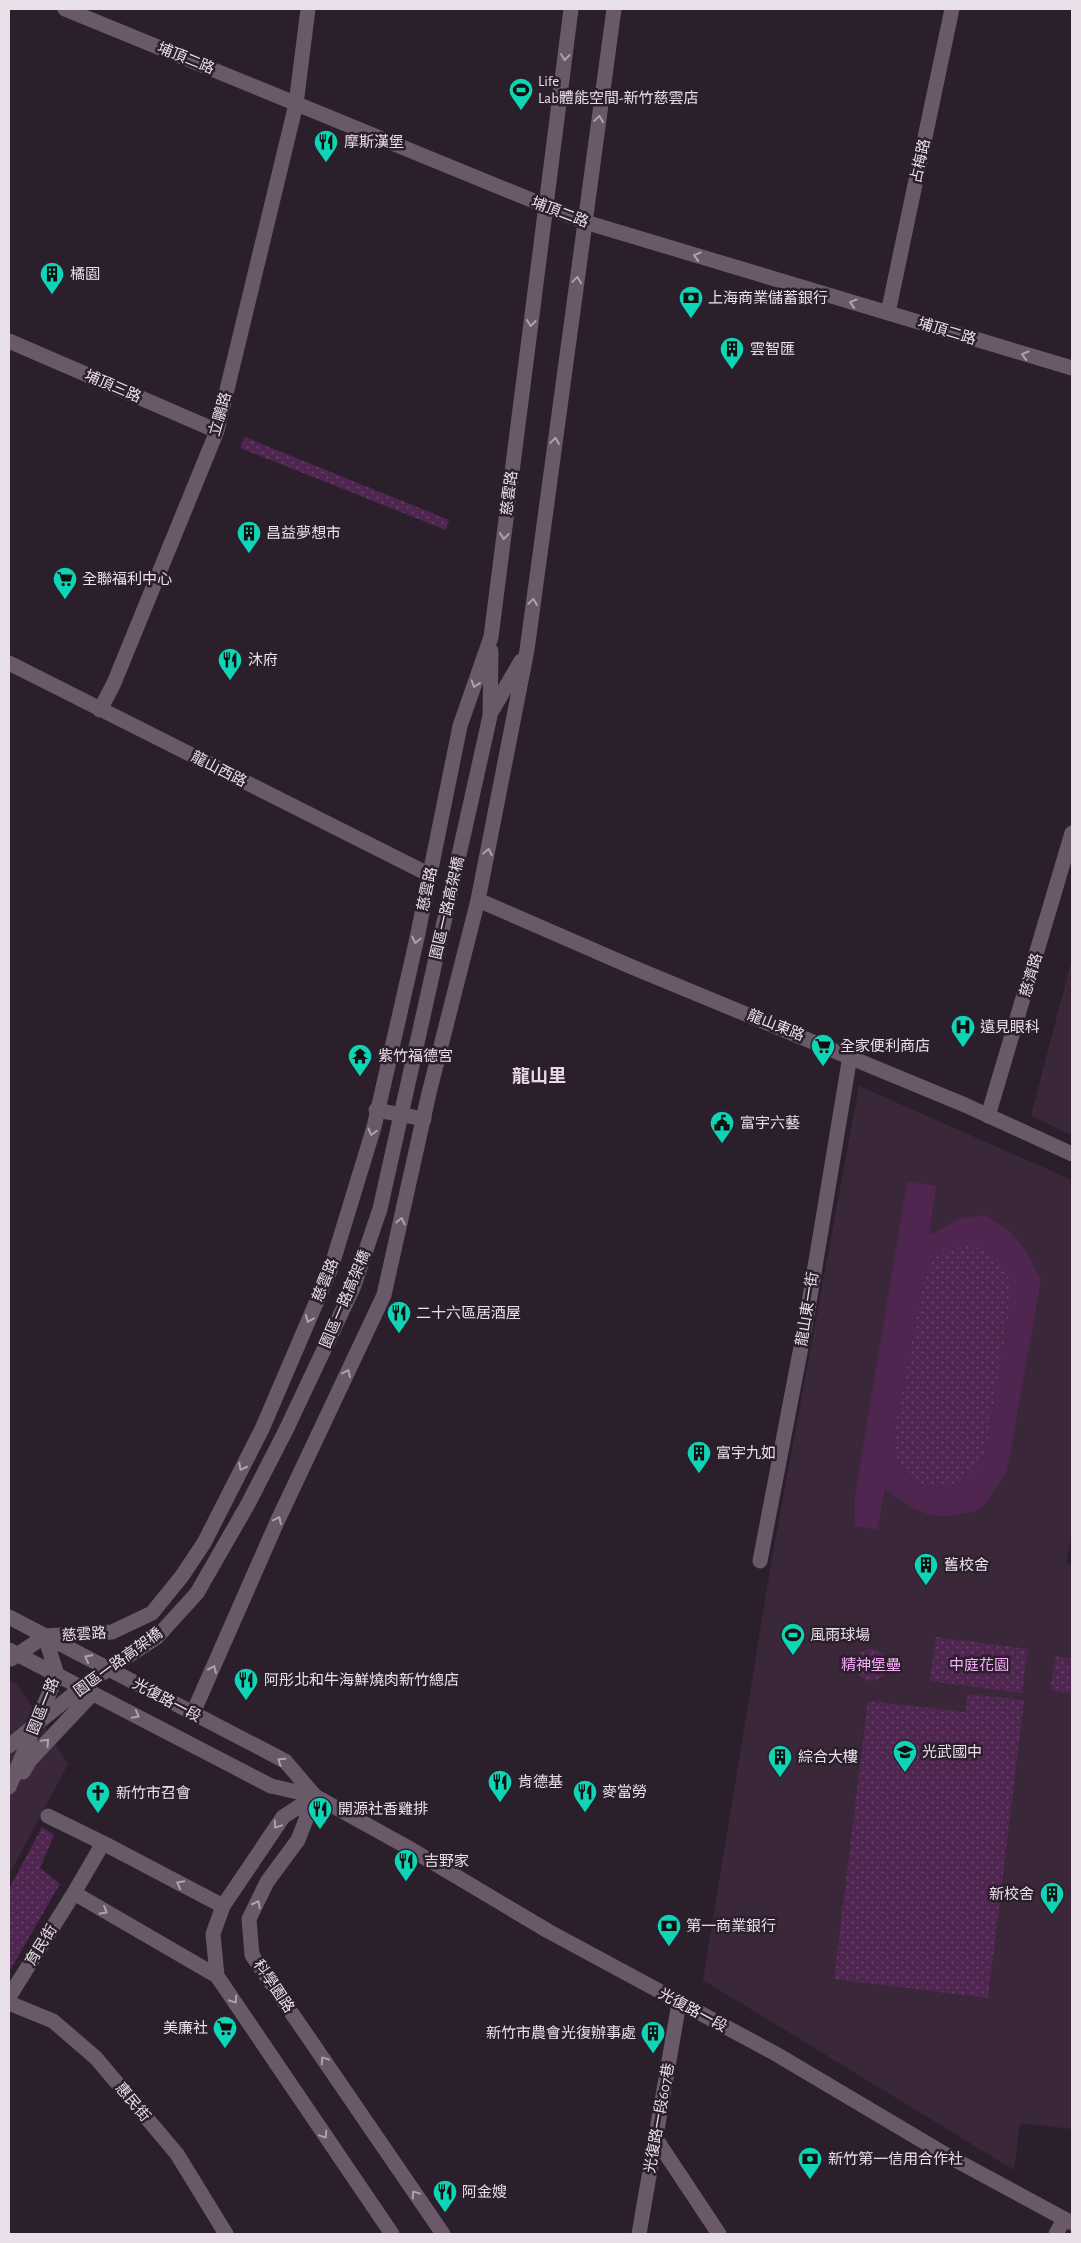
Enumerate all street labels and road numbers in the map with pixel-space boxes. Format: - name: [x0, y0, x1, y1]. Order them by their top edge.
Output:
- street label: 埔頂二路: [155, 38, 217, 77]
- street label: 占梅路: [907, 137, 933, 185]
- street label: 埔頂二路: [529, 193, 591, 230]
- street label: 埔頂二路: [916, 314, 978, 347]
- street label: 埔頂三路: [82, 366, 144, 405]
- street label: 立鵬路: [206, 390, 234, 438]
- street label: 慈雲路: [498, 470, 520, 516]
- street label: 龍山西路: [189, 747, 250, 790]
- street label: 園區一路高架橋: [427, 855, 467, 961]
- street label: 慈雲路: [414, 865, 440, 913]
- street label: 慈濟路: [1017, 951, 1045, 999]
- street label: 龍山東路: [745, 1005, 807, 1044]
- street label: 園區一路高架橋: [317, 1248, 373, 1350]
- street label: 慈雲路: [309, 1256, 341, 1304]
- street label: 龍山東一街: [792, 1271, 821, 1347]
- street label: 慈雲路: [61, 1624, 107, 1644]
- street label: 園區一路高架橋: [71, 1625, 165, 1699]
- street label: 園區一路: [24, 1675, 62, 1737]
- street label: 光復路一段: [130, 1675, 204, 1725]
- street label: 育民街: [22, 1922, 60, 1968]
- street label: 科學園路: [251, 1957, 297, 2015]
- street label: 光復路一段: [656, 1985, 730, 2035]
- street label: 光復路一段607巷: [641, 2062, 677, 2174]
- street label: 惠民街: [112, 2080, 154, 2124]

